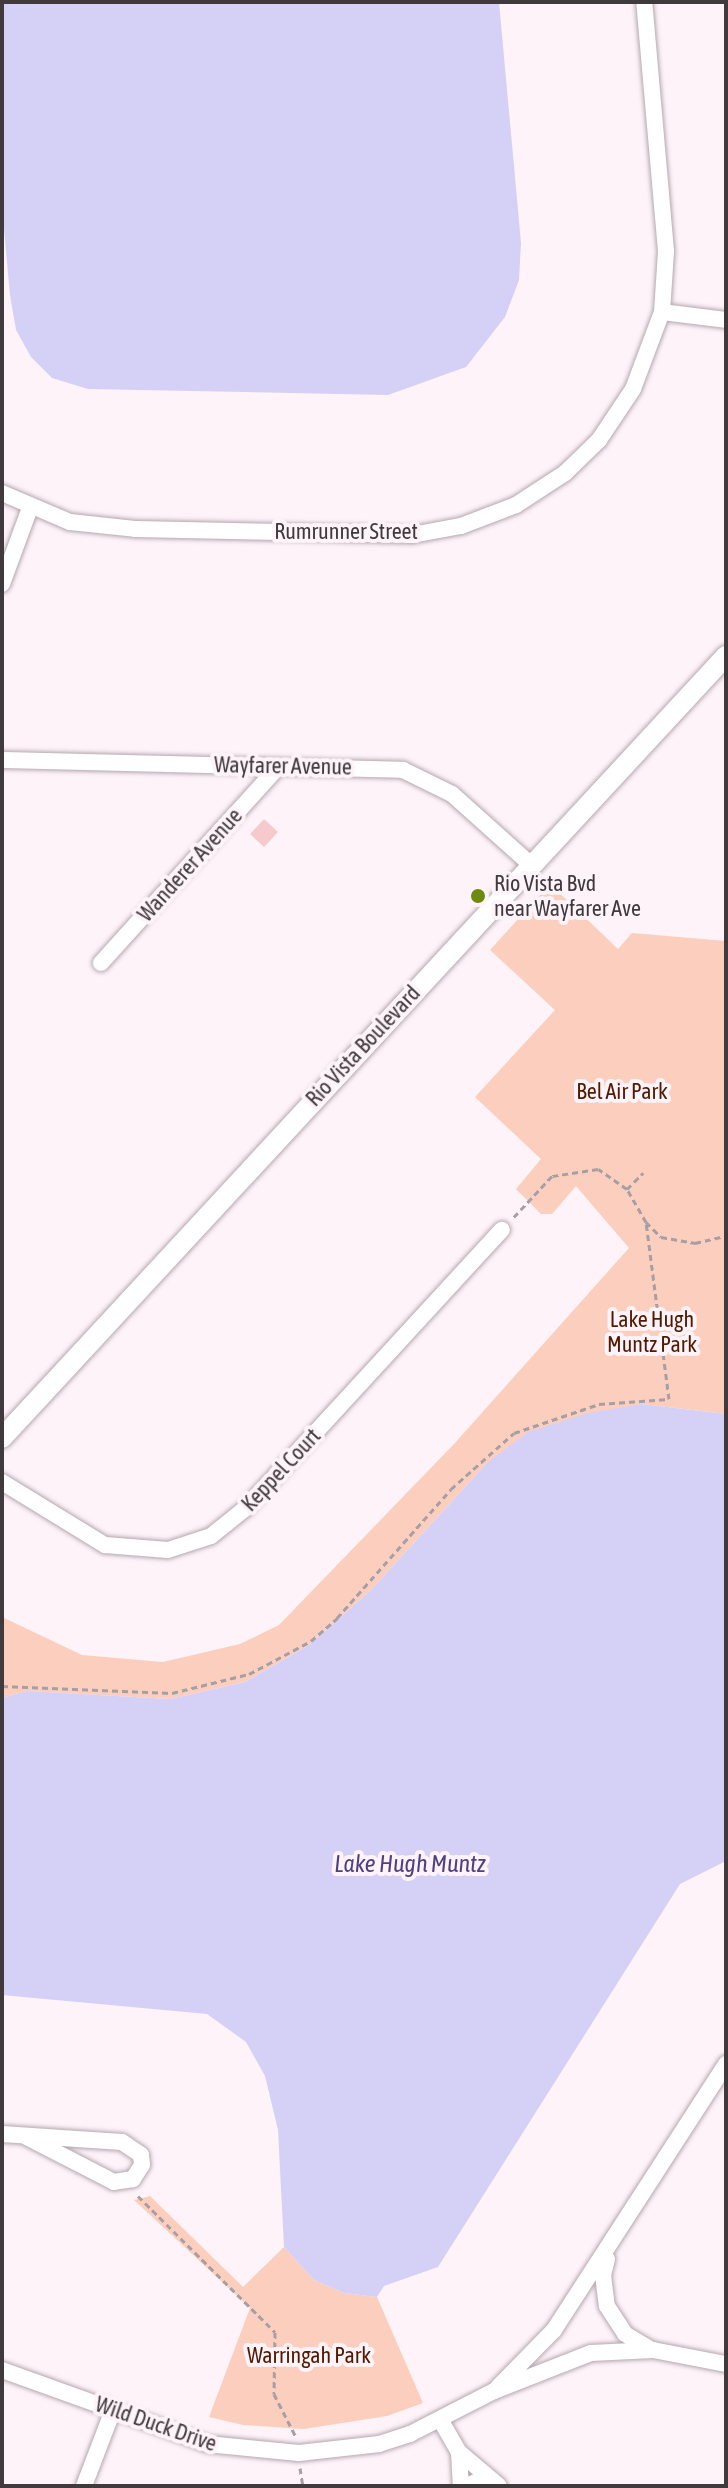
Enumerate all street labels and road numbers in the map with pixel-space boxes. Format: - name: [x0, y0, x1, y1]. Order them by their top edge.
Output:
- street label: Rumrunner Street: [274, 519, 418, 545]
- street label: Wayfarer Avenue: [214, 752, 352, 780]
- street label: Wanderer Avenue: [132, 803, 248, 927]
- street label: Rio Vista Boulevard: [300, 980, 426, 1112]
- street label: Keppel Court: [236, 1423, 326, 1517]
- street label: Wild Duck Drive: [92, 2391, 220, 2457]

